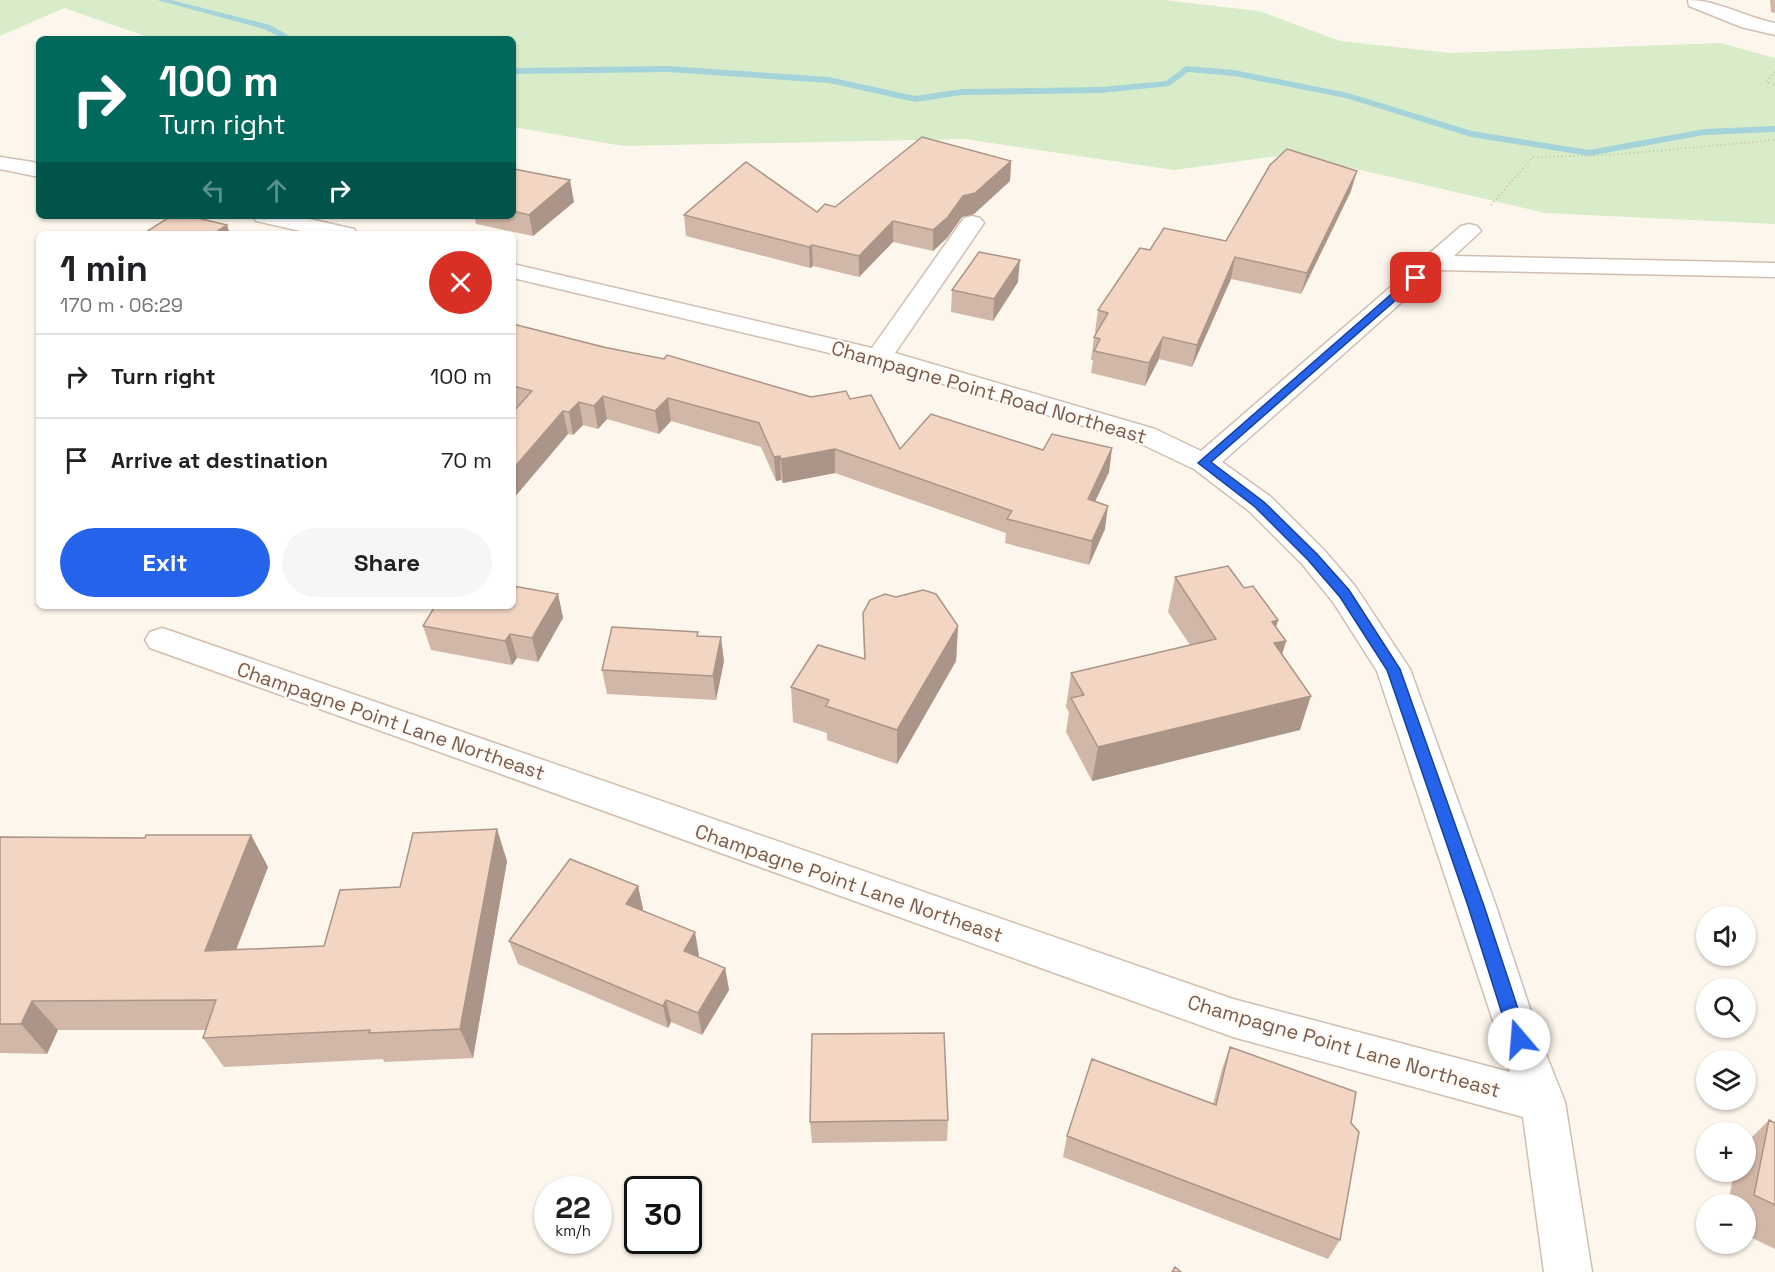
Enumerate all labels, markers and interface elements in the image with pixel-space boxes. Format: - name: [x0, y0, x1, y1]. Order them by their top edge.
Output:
- text: 100 m: [159, 55, 279, 108]
- icon: right: [60, 60, 138, 138]
- text: Turn right: [159, 107, 286, 142]
- icon: left: [197, 174, 230, 207]
- icon: ahead: [260, 174, 293, 207]
- icon: right: [323, 174, 356, 207]
- text: 1 min: [60, 246, 148, 292]
- button: close: [429, 251, 492, 314]
- pin: [1390, 252, 1441, 303]
- icon: arrive: [1399, 261, 1432, 294]
- text: 170 m · 06:29: [60, 292, 183, 318]
- street label: Champagne Point Road Northeast: [828, 334, 1150, 450]
- icon: right: [60, 360, 93, 393]
- text: Turn right: [111, 362, 216, 390]
- text: 100 m: [430, 362, 492, 390]
- icon: arrive: [60, 444, 93, 477]
- text: Arrive at destination: [111, 446, 328, 474]
- text: 70 m: [441, 446, 492, 474]
- button: Exit: [60, 528, 270, 597]
- button: Share: [282, 528, 492, 597]
- street label: Champagne Point Lane Northeast: [233, 656, 549, 786]
- street label: Champagne Point Lane Northeast: [691, 818, 1007, 948]
- map controls: [1696, 906, 1756, 1254]
- button: sound: [1696, 906, 1756, 966]
- button: search: [1696, 978, 1756, 1038]
- street label: Champagne Point Lane Northeast: [1185, 989, 1503, 1103]
- position arrow: [1487, 1007, 1551, 1071]
- button: layers: [1696, 1050, 1756, 1110]
- button: +: [1696, 1122, 1756, 1182]
- speed limit sign: 30: [624, 1176, 702, 1254]
- text: 22: [555, 1188, 591, 1227]
- button: −: [1696, 1194, 1756, 1254]
- text: km/h: [555, 1221, 591, 1240]

